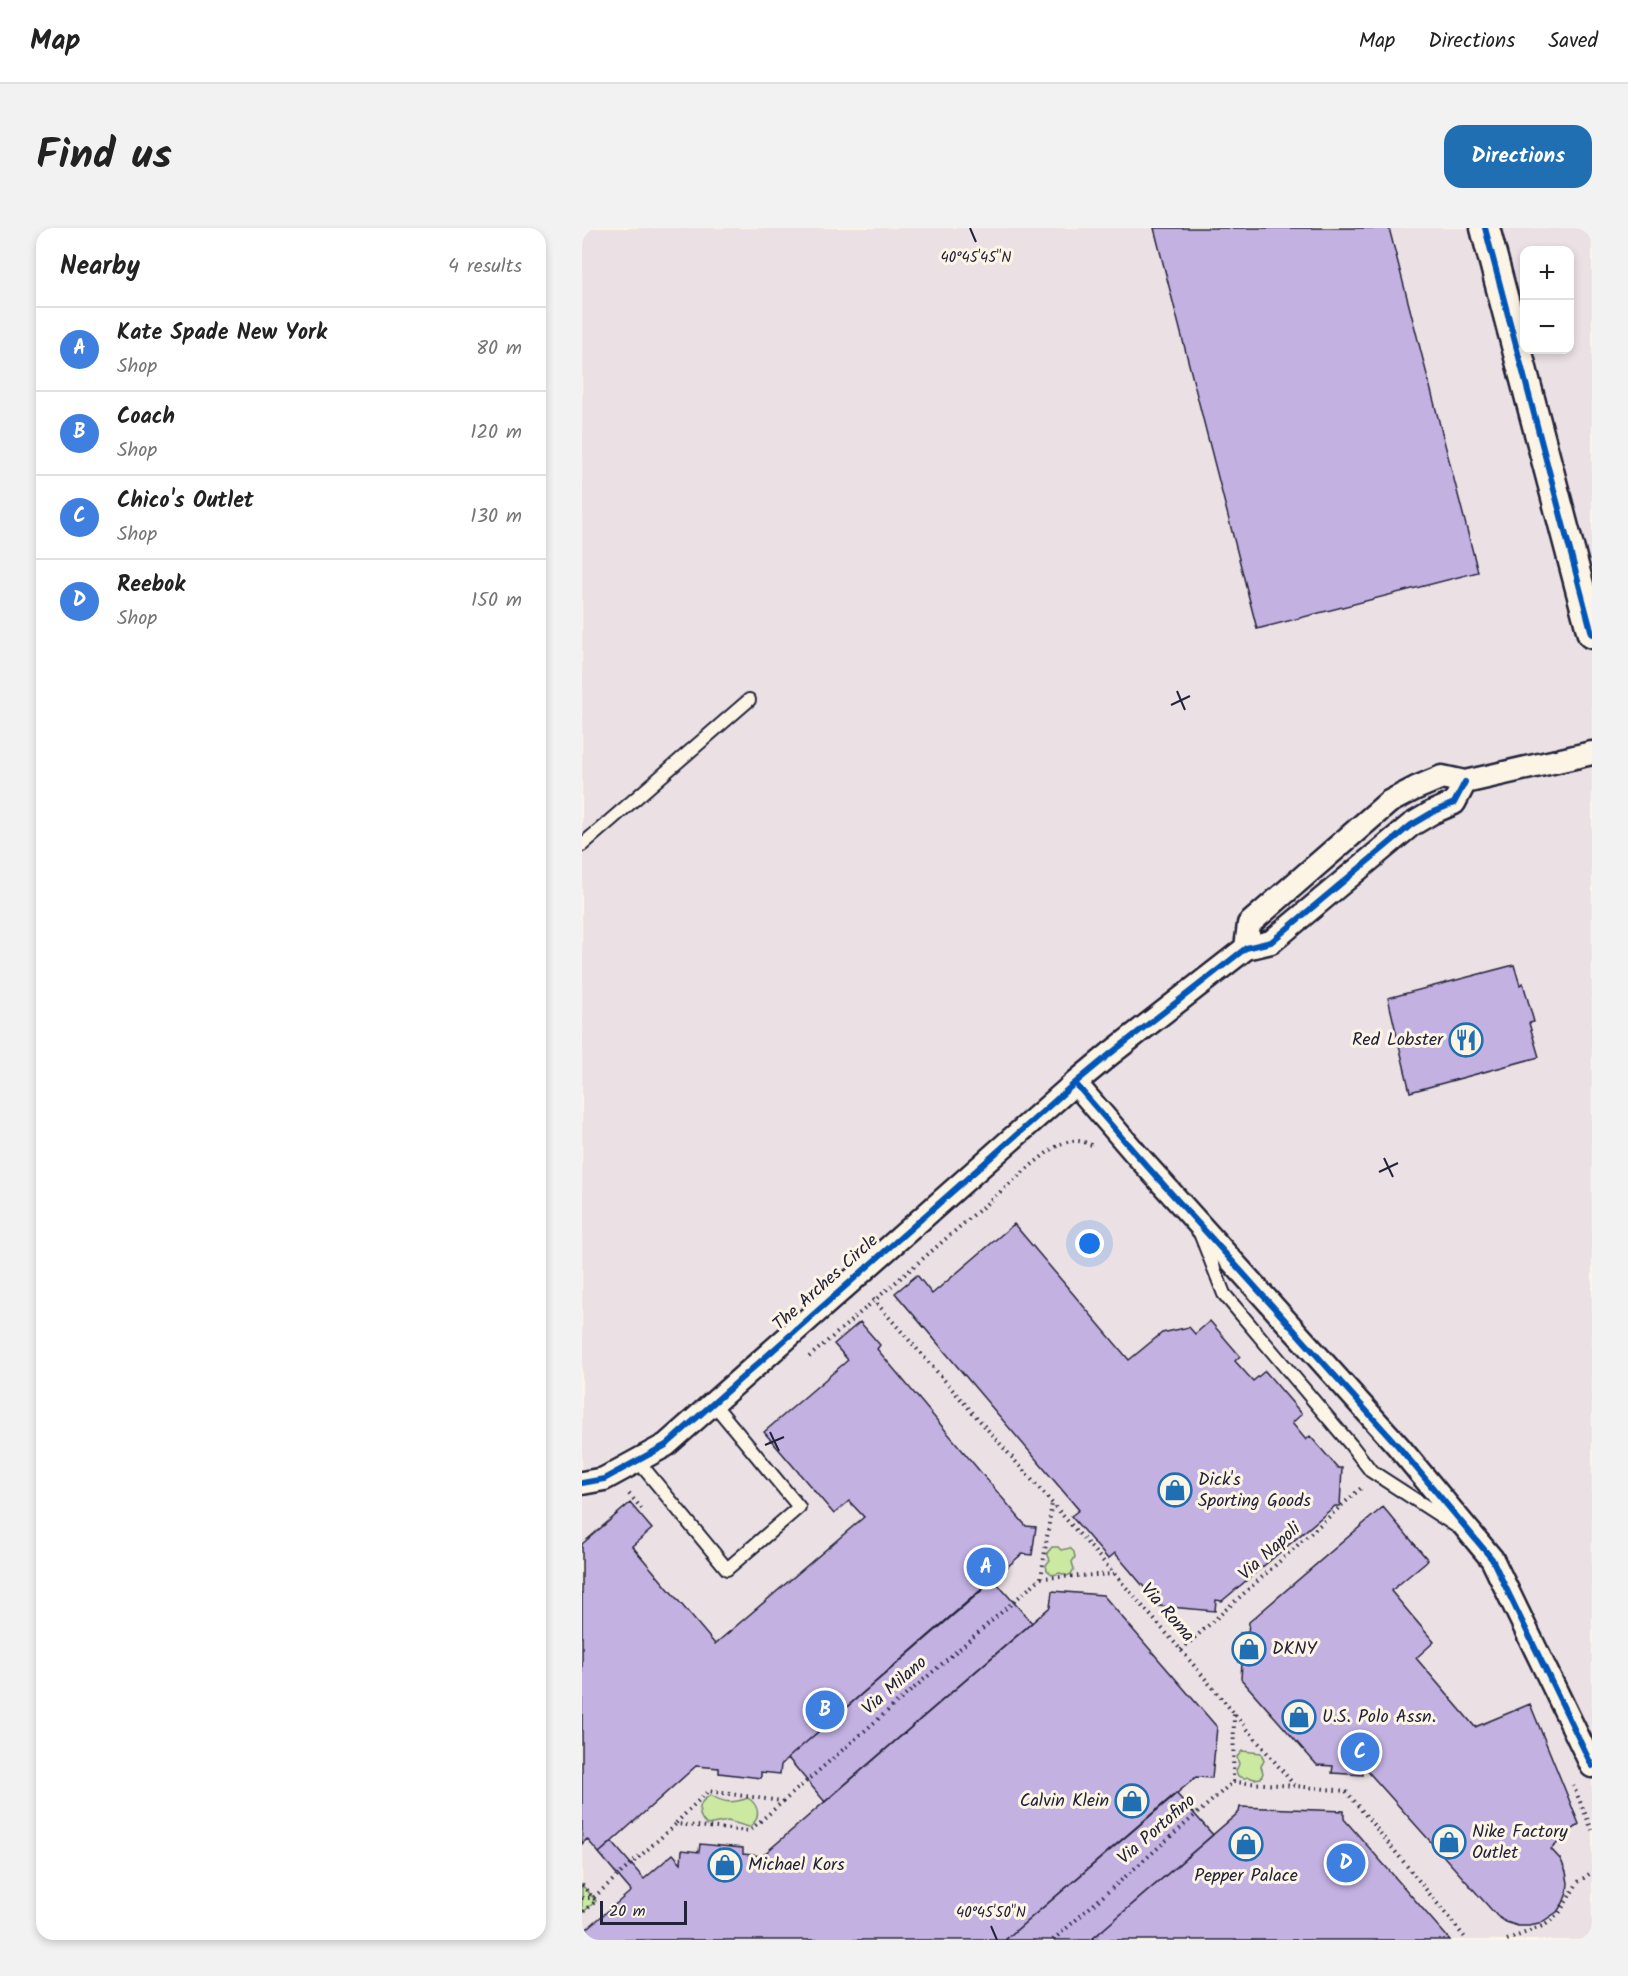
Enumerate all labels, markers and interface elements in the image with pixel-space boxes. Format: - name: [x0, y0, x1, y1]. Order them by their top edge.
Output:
- text: Map: [30, 19, 81, 64]
- text: Map: [1359, 25, 1395, 58]
- text: Directions: [1428, 25, 1515, 58]
- text: Saved: [1548, 25, 1598, 58]
- text: Find us: [36, 123, 172, 190]
- button: Directions: [1444, 125, 1592, 188]
- text: Nearby: [60, 246, 140, 288]
- text: 40°45'45"N: [941, 246, 1011, 270]
- map controls: [1520, 246, 1574, 354]
- button: +: [1520, 246, 1574, 300]
- text: 4 results: [448, 251, 522, 283]
- button: −: [1520, 300, 1574, 354]
- text: Kate Spade New York: [117, 316, 327, 351]
- text: A: [73, 333, 86, 365]
- text: 80 m: [476, 333, 522, 365]
- text: Shop: [117, 351, 157, 383]
- text: Coach: [117, 400, 175, 435]
- text: B: [73, 417, 86, 449]
- text: 120 m: [470, 417, 522, 449]
- text: Shop: [117, 435, 157, 467]
- text: Chico's Outlet: [117, 484, 254, 519]
- text: C: [73, 501, 86, 533]
- text: 130 m: [470, 501, 522, 533]
- text: Shop: [117, 519, 157, 551]
- text: Reebok: [117, 568, 185, 603]
- text: D: [73, 585, 86, 617]
- text: 150 m: [471, 585, 522, 617]
- text: Shop: [117, 603, 157, 635]
- restaurant icon: Red Lobster: [1448, 1022, 1484, 1058]
- place label: Red Lobster: [1352, 1026, 1444, 1055]
- street label: The Arches Circle: [767, 1227, 885, 1339]
- your location: [1075, 1229, 1104, 1258]
- place label: Dick's Sporting Goods: [1198, 1466, 1311, 1516]
- shop icon: Dick's Sporting Goods: [1157, 1472, 1193, 1508]
- street label: Via Napoli: [1232, 1515, 1308, 1588]
- pin: A: [966, 1544, 1006, 1590]
- street label: Via Roma: [1133, 1577, 1201, 1649]
- shop icon: DKNY: [1231, 1631, 1267, 1667]
- place label: DKNY: [1272, 1635, 1317, 1664]
- street label: Via Milano: [856, 1649, 934, 1723]
- pin: B: [806, 1688, 844, 1732]
- shop icon: U.S. Polo Assn.: [1281, 1699, 1317, 1735]
- place label: U.S. Polo Assn.: [1322, 1703, 1436, 1732]
- pin: C: [1340, 1730, 1380, 1774]
- shop icon: Calvin Klein: [1114, 1783, 1150, 1819]
- place label: Calvin Klein: [1020, 1787, 1109, 1816]
- street label: Via Portofino: [1111, 1788, 1203, 1872]
- place label: Nike Factory Outlet: [1472, 1818, 1568, 1868]
- shop icon: Nike Factory Outlet: [1431, 1824, 1467, 1860]
- shop icon: Pepper Palace: [1228, 1826, 1264, 1862]
- pin: D: [1326, 1840, 1365, 1886]
- shop icon: Michael Kors: [707, 1847, 743, 1883]
- place label: Michael Kors: [748, 1851, 845, 1880]
- place label: Pepper Palace: [1194, 1862, 1298, 1891]
- scale bar: [600, 1898, 687, 1926]
- text: 20 m: [609, 1899, 645, 1924]
- text: 40°45'50"N: [956, 1901, 1026, 1925]

